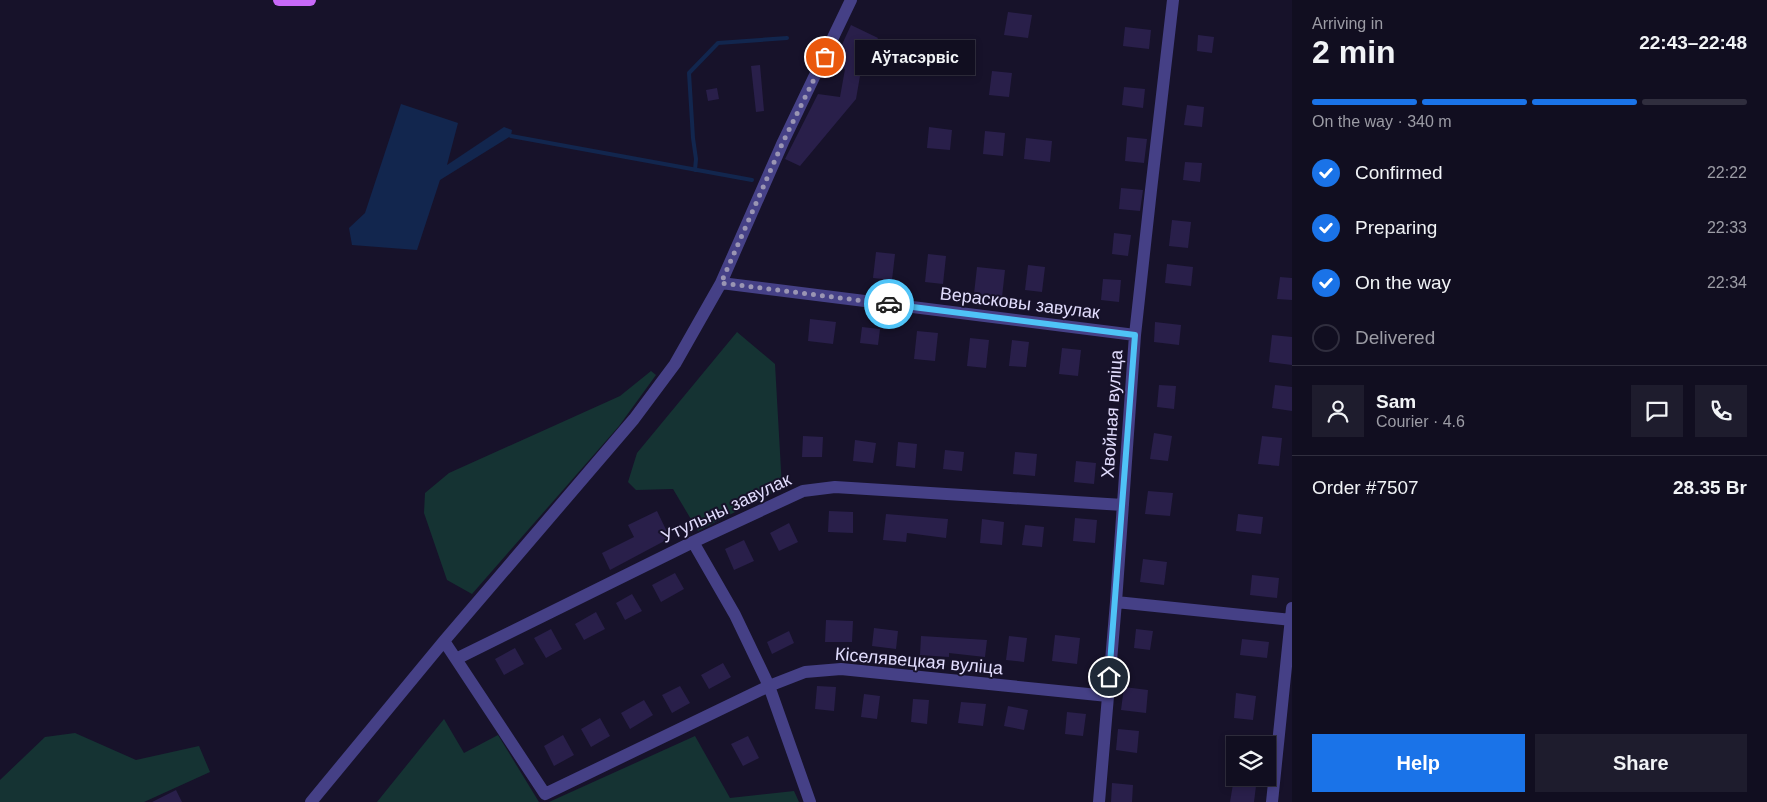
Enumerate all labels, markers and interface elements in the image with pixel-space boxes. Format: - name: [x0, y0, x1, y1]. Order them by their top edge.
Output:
- text: Arriving in: [1312, 15, 1383, 32]
- text: 22:43–22:48: [1639, 32, 1747, 53]
- text: 2 min: [1312, 34, 1396, 70]
- pin: [804, 36, 846, 78]
- callout: Аўтасэрвіс: [855, 40, 975, 74]
- icon: bag: [811, 43, 839, 71]
- text: Аўтасэрвіс: [871, 49, 959, 66]
- text: On the way · 340 m: [1312, 113, 1452, 130]
- icon: check: [1312, 159, 1340, 187]
- text: Confirmed: [1355, 162, 1443, 183]
- text: 22:22: [1707, 164, 1747, 181]
- icon: check: [1312, 214, 1340, 242]
- text: Preparing: [1355, 217, 1437, 238]
- text: 22:33: [1707, 219, 1747, 236]
- icon: check: [1312, 269, 1340, 297]
- text: On the way: [1355, 272, 1451, 293]
- text: 22:34: [1707, 274, 1747, 291]
- courier: [864, 279, 914, 329]
- street label: Верасковы завулак: [939, 283, 1101, 323]
- icon: car: [875, 290, 903, 318]
- text: Delivered: [1355, 327, 1435, 348]
- street label: Хвойная вуліца: [1098, 348, 1127, 479]
- button: person: [1312, 385, 1364, 437]
- button: chat: [1631, 385, 1683, 437]
- button: phone: [1695, 385, 1747, 437]
- text: Sam: [1376, 391, 1416, 412]
- text: Courier · 4.6: [1376, 413, 1465, 430]
- street label: Утульны завулак: [658, 469, 794, 547]
- text: Order #7507: [1312, 477, 1419, 498]
- text: 28.35 Br: [1673, 477, 1747, 498]
- street label: Кіселявецкая вуліца: [834, 644, 1005, 678]
- pin: [1088, 656, 1130, 698]
- icon: home: [1095, 663, 1123, 691]
- button: Help: [1312, 734, 1525, 792]
- button: Share: [1535, 734, 1747, 792]
- map controls: [1226, 736, 1276, 786]
- button: layers: [1226, 736, 1276, 786]

